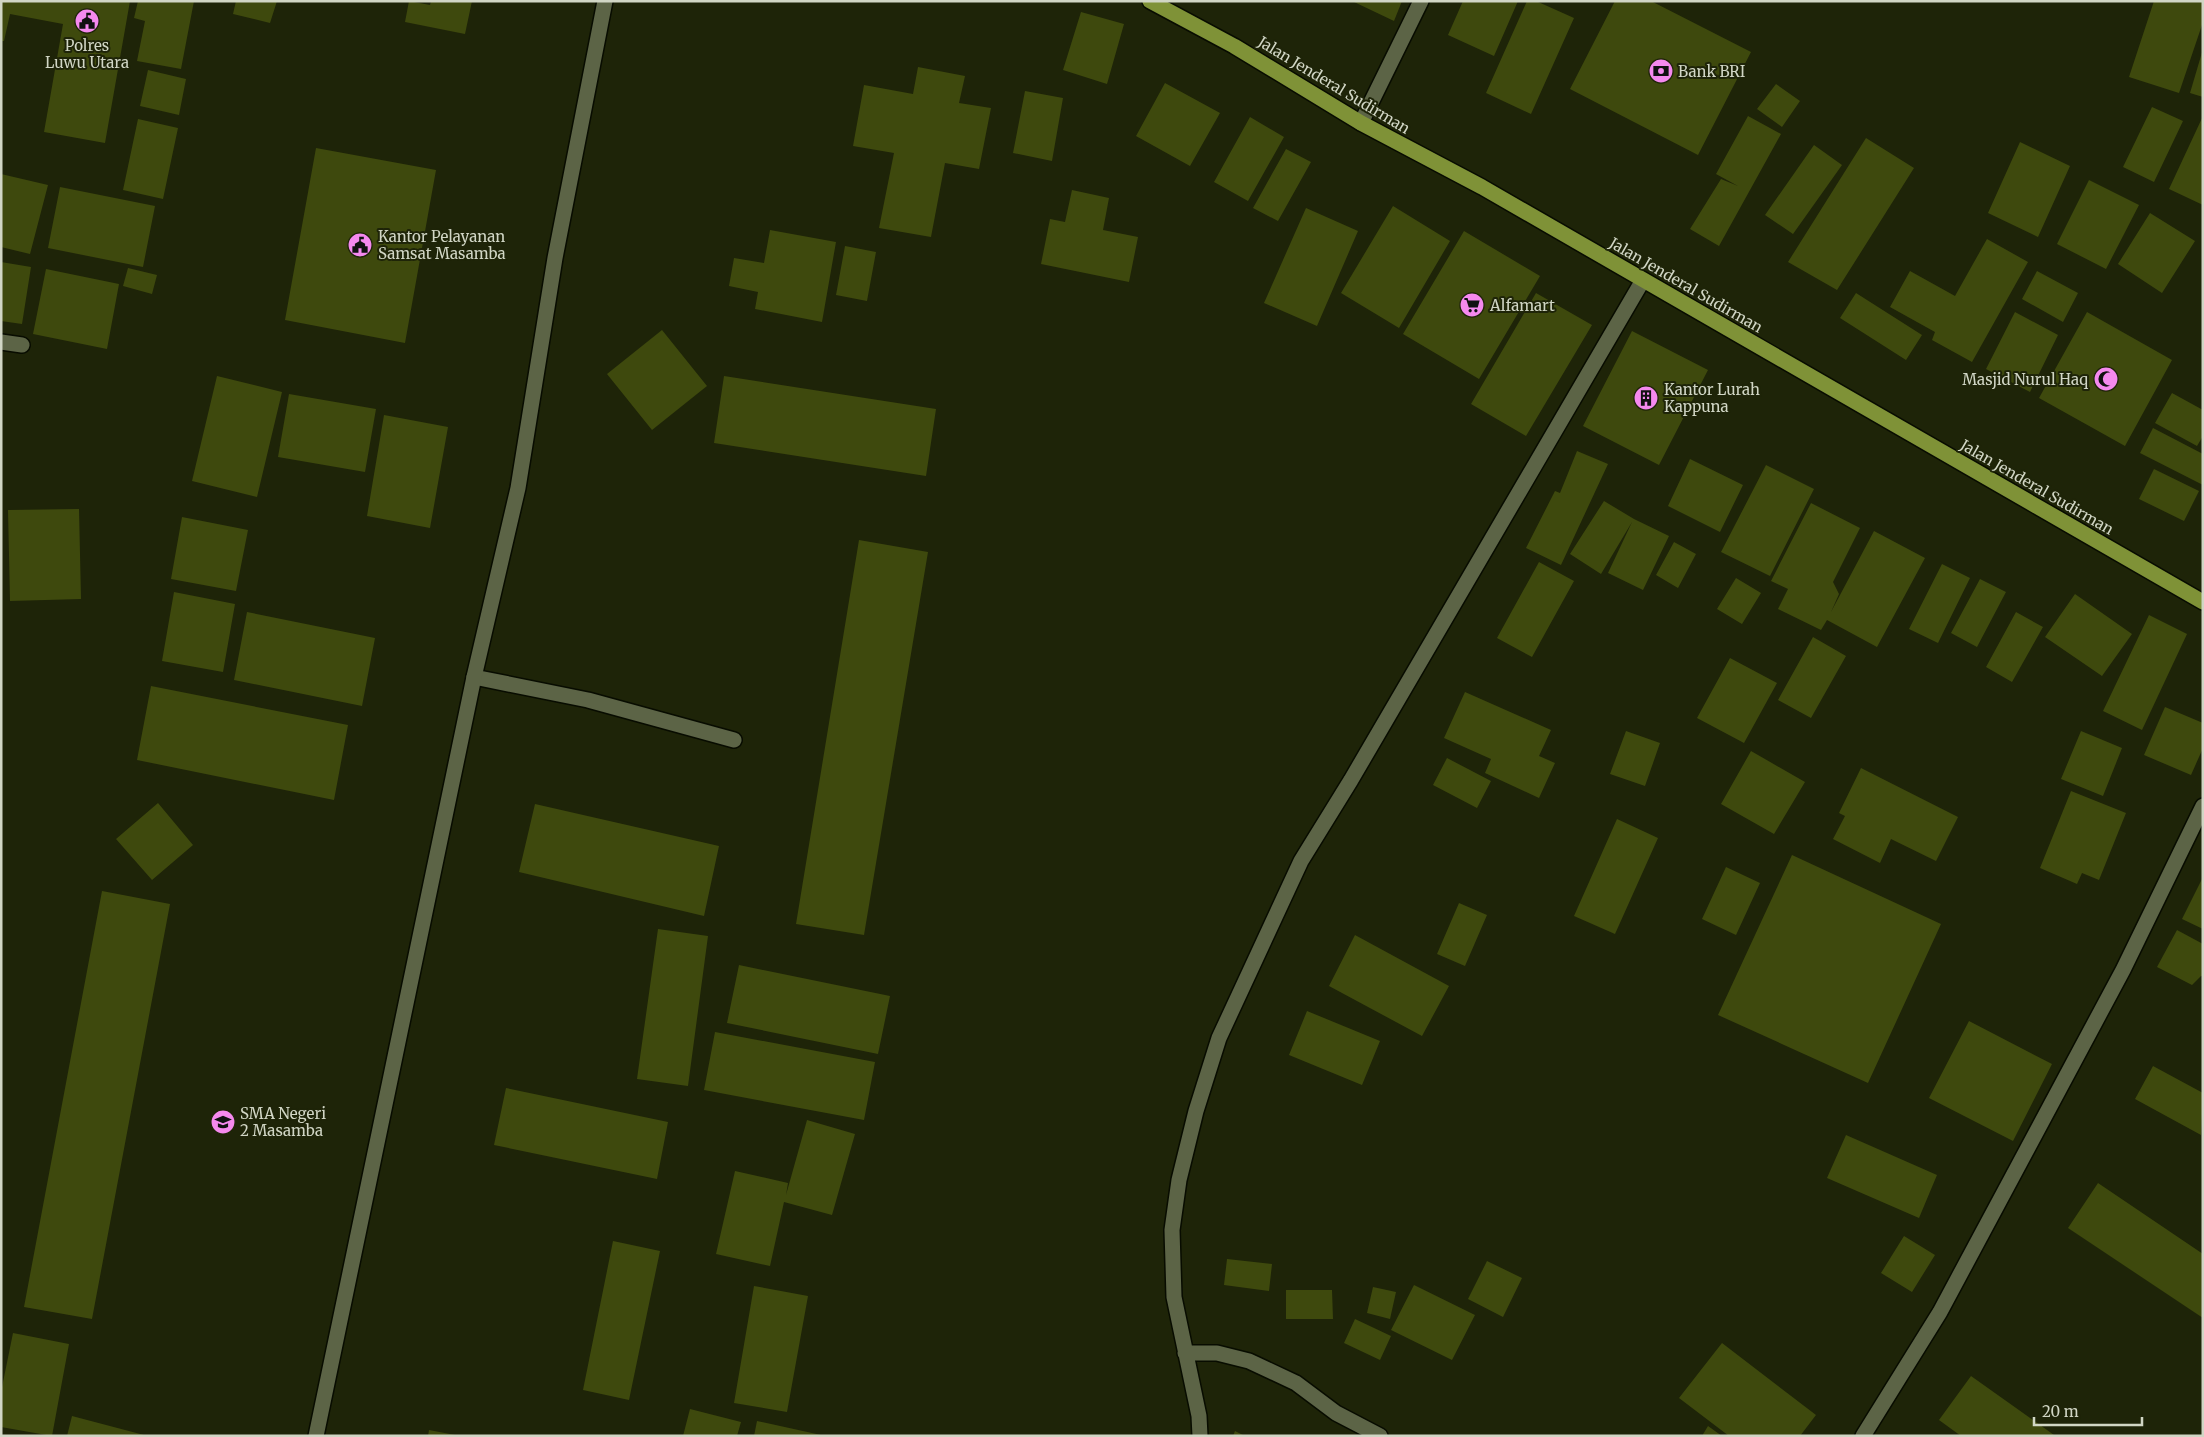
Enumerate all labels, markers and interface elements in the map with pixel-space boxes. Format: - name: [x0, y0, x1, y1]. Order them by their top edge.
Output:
- public building icon: Polres Luwu Utara: [74, 8, 100, 34]
- street label: Jalan Jenderal Sudirman: [1254, 32, 1413, 138]
- place label: Polres Luwu Utara: [45, 36, 129, 72]
- bank icon: Bank BRI: [1648, 58, 1674, 84]
- place label: Bank BRI: [1678, 62, 1745, 81]
- place label: Kantor Pelayanan Samsat Masamba: [378, 227, 506, 263]
- public building icon: Kantor Pelayanan Samsat Masamba: [347, 232, 373, 258]
- street label: Jalan Jenderal Sudirman: [1605, 233, 1766, 337]
- supermarket icon: Alfamart: [1459, 292, 1485, 318]
- place label: Alfamart: [1489, 296, 1555, 315]
- mosque icon: Masjid Nurul Haq: [2093, 366, 2119, 392]
- place label: Masjid Nurul Haq: [1962, 370, 2088, 389]
- place label: Kantor Lurah Kappuna: [1664, 380, 1760, 416]
- building icon: Kantor Lurah Kappuna: [1633, 385, 1659, 411]
- street label: Jalan Jenderal Sudirman: [1956, 435, 2117, 539]
- place label: SMA Negeri 2 Masamba: [240, 1104, 326, 1140]
- school or university icon: SMA Negeri 2 Masamba: [210, 1109, 236, 1135]
- scale bar: [2034, 1394, 2142, 1426]
- text: 20 m: [2042, 1402, 2079, 1421]

